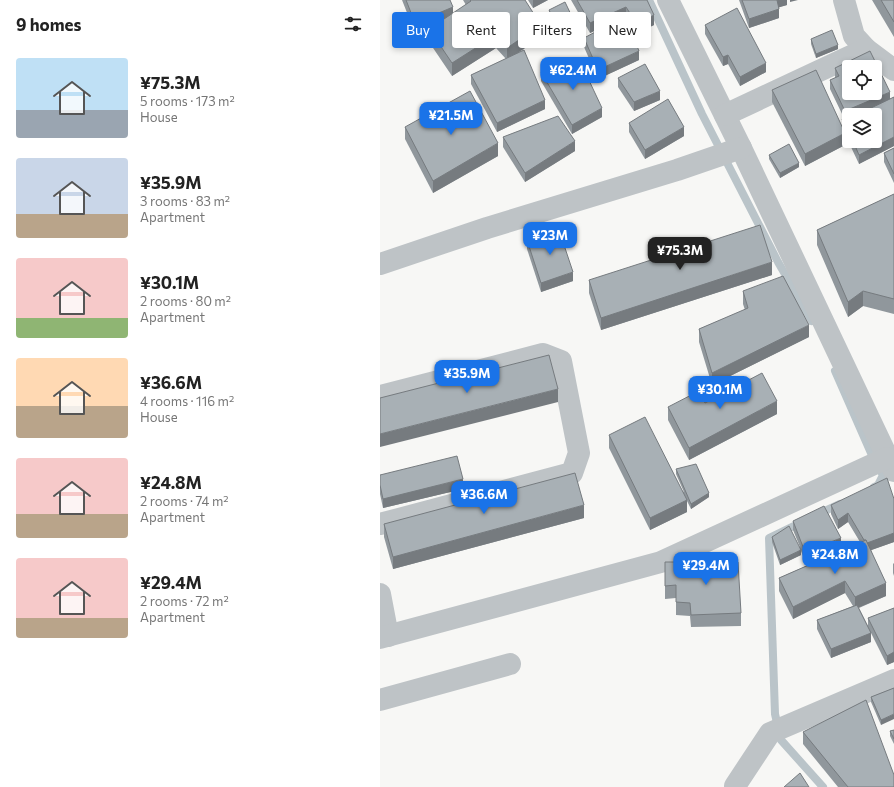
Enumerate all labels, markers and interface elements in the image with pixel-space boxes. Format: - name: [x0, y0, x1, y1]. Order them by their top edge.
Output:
- chip: Buy: [392, 12, 444, 48]
- chip: Rent: [452, 12, 510, 48]
- chip: Filters: [518, 12, 586, 48]
- chip: New: [594, 12, 651, 48]
- icon: filters: [342, 13, 364, 35]
- text: 9 homes: [16, 14, 81, 35]
- pin: ¥62.4M: [540, 57, 606, 91]
- map controls: [842, 60, 882, 148]
- button: locate: [842, 60, 882, 100]
- text: ¥62.4M: [549, 62, 597, 78]
- text: ¥75.3M: [140, 72, 201, 93]
- icon: home: [48, 74, 96, 122]
- text: 5 rooms · 173 m²: [140, 93, 235, 109]
- pin: ¥21.5M: [418, 102, 484, 136]
- text: ¥21.5M: [428, 107, 474, 123]
- button: layers: [842, 108, 882, 148]
- text: House: [140, 109, 178, 125]
- text: ¥35.9M: [140, 172, 202, 193]
- icon: home: [48, 174, 96, 222]
- text: 3 rooms · 83 m²: [140, 193, 230, 209]
- text: Apartment: [140, 209, 205, 225]
- pin: ¥23M: [526, 222, 574, 256]
- text: ¥23M: [532, 227, 568, 243]
- pin: ¥75.3M: [647, 237, 713, 271]
- text: ¥75.3M: [657, 242, 703, 258]
- text: ¥30.1M: [140, 272, 199, 293]
- icon: home: [48, 274, 96, 322]
- text: 2 rooms · 80 m²: [140, 293, 231, 309]
- text: Apartment: [140, 309, 205, 325]
- pin: ¥35.9M: [434, 360, 500, 394]
- text: ¥35.9M: [443, 365, 491, 381]
- text: ¥36.6M: [140, 372, 202, 393]
- icon: home: [48, 374, 96, 422]
- pin: ¥30.1M: [687, 376, 753, 410]
- text: ¥30.1M: [697, 381, 743, 397]
- text: 4 rooms · 116 m²: [140, 393, 234, 409]
- text: House: [140, 409, 178, 425]
- text: ¥24.8M: [140, 472, 202, 493]
- icon: home: [48, 474, 96, 522]
- pin: ¥36.6M: [451, 481, 517, 515]
- text: ¥36.6M: [460, 486, 508, 502]
- text: 2 rooms · 74 m²: [140, 493, 228, 509]
- text: Apartment: [140, 509, 205, 525]
- pin: ¥24.8M: [802, 541, 868, 575]
- text: ¥24.8M: [811, 546, 859, 562]
- pin: ¥29.4M: [673, 552, 739, 586]
- text: ¥29.4M: [682, 557, 730, 573]
- text: ¥29.4M: [140, 572, 202, 593]
- icon: home: [48, 574, 96, 622]
- text: 2 rooms · 72 m²: [140, 593, 229, 609]
- text: Apartment: [140, 609, 205, 625]

